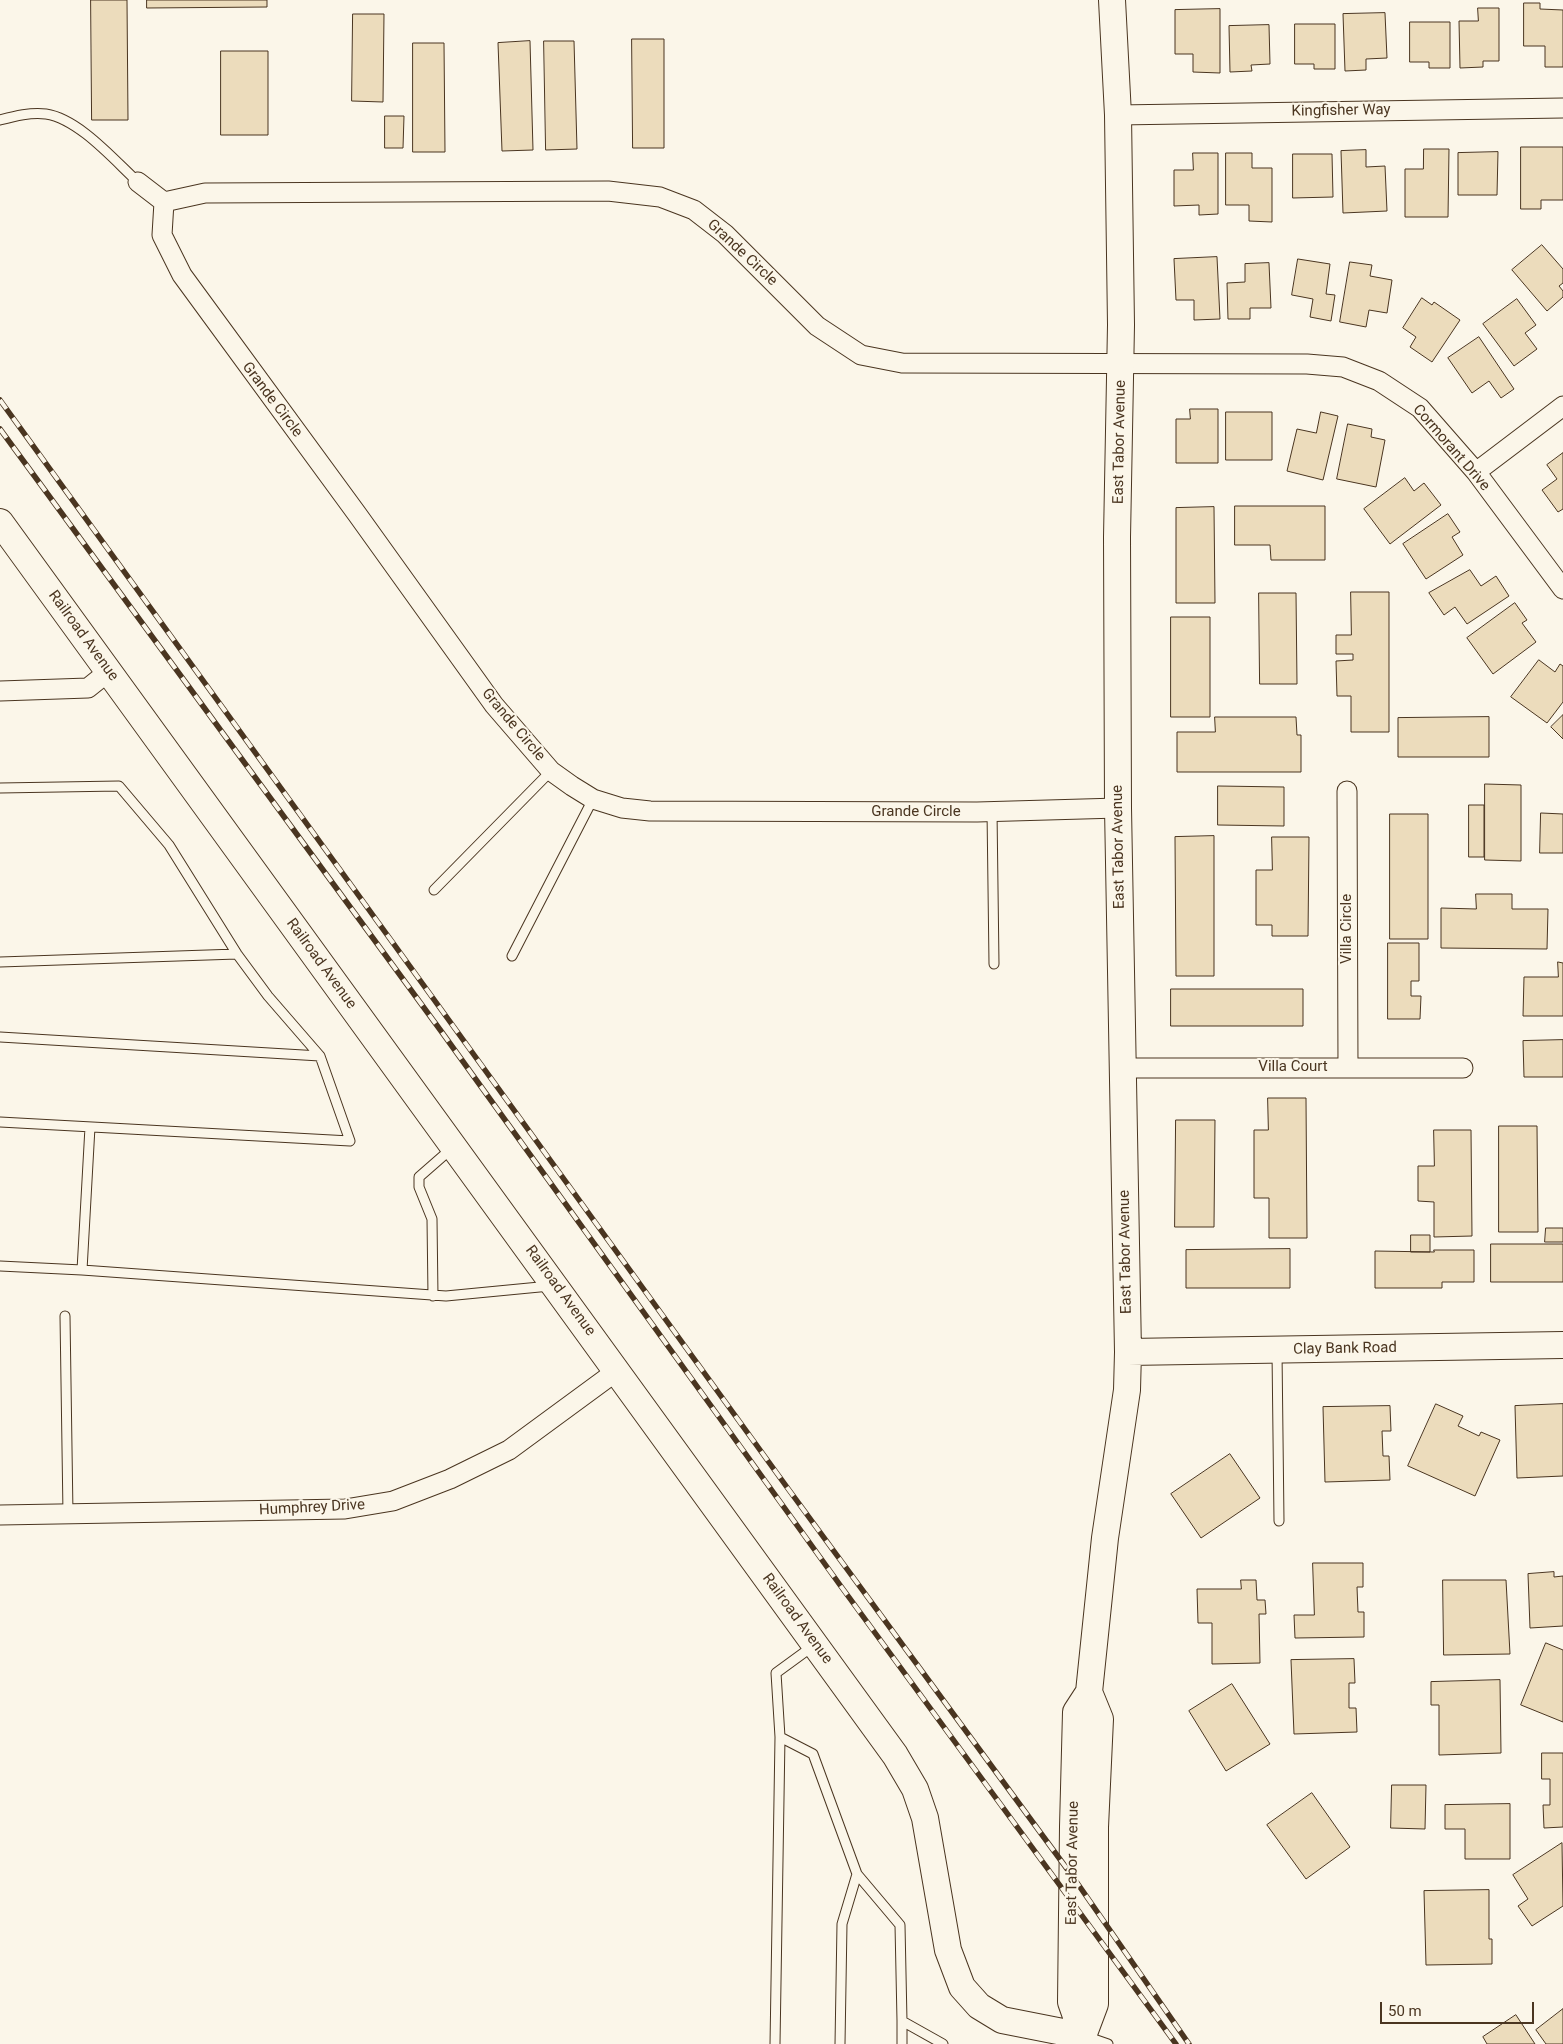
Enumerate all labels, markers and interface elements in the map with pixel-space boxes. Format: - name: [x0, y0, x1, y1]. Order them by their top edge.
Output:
- street label: Kingfisher Way: [1291, 101, 1391, 121]
- street label: Grande Circle: [703, 216, 781, 290]
- street label: Grande Circle: [238, 359, 306, 441]
- street label: East Tabor Avenue: [1110, 380, 1130, 504]
- street label: Cormorant Drive: [1409, 401, 1493, 495]
- street label: Railroad Avenue: [44, 587, 122, 685]
- street label: Grande Circle: [477, 685, 549, 765]
- street label: East Tabor Avenue: [1109, 785, 1129, 909]
- street label: Grande Circle: [871, 803, 961, 821]
- street label: Villa Circle: [1338, 894, 1356, 964]
- street label: Railroad Avenue: [282, 915, 360, 1013]
- street label: Villa Court: [1258, 1058, 1328, 1076]
- street label: East Tabor Avenue: [1116, 1190, 1136, 1314]
- street label: Railroad Avenue: [521, 1242, 599, 1340]
- street label: Clay Bank Road: [1293, 1339, 1397, 1359]
- street label: Humphrey Drive: [259, 1496, 365, 1520]
- street label: Railroad Avenue: [758, 1570, 836, 1668]
- street label: East Tabor Avenue: [1063, 1801, 1083, 1925]
- scale bar: [1383, 1992, 1537, 2024]
- text: 50 m: [1388, 2002, 1422, 2020]

